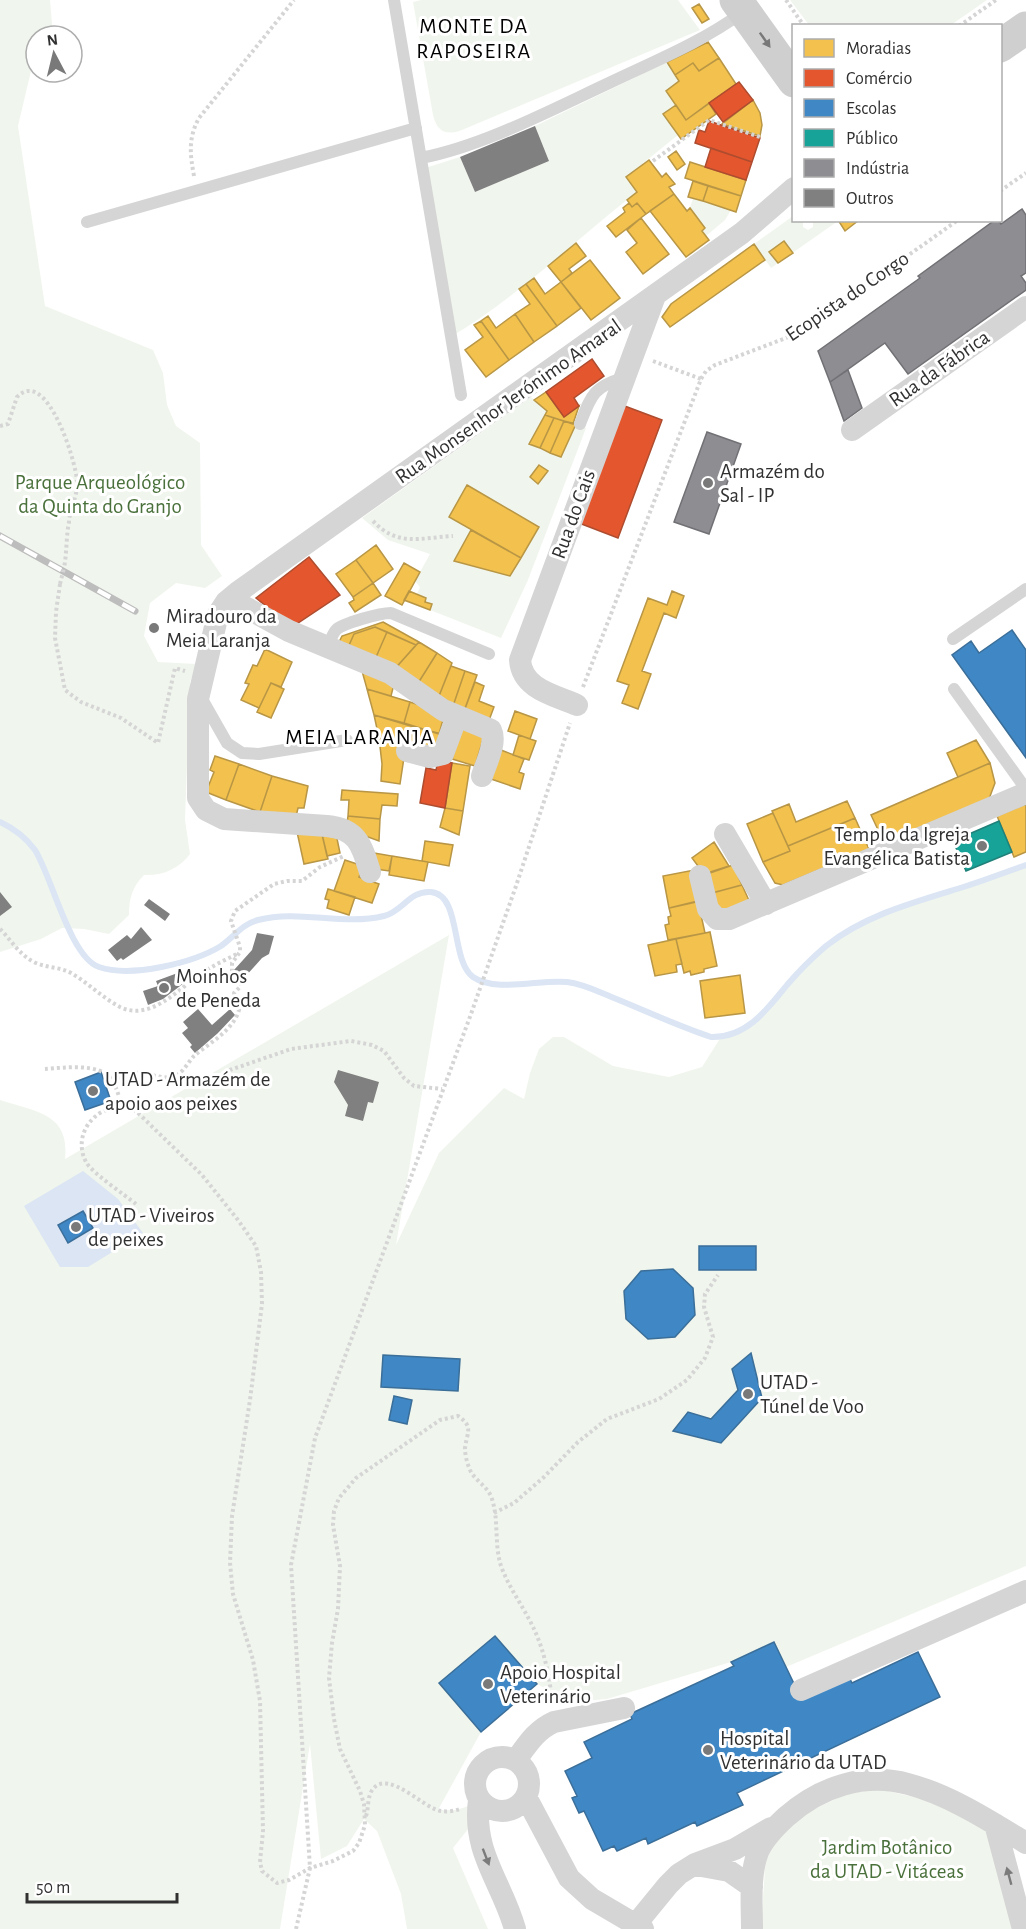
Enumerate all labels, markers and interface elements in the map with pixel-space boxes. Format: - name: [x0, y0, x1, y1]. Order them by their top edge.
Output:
- district label: MONTE DA RAPOSEIRA: [416, 15, 532, 62]
- north arrow: [24, 24, 84, 84]
- legend: [792, 24, 1002, 222]
- text: N: [46, 31, 59, 49]
- one-way arrow: [759, 32, 771, 48]
- text: Moradias: [846, 40, 911, 58]
- text: Comércio: [846, 70, 912, 88]
- text: Escolas: [846, 100, 897, 118]
- text: Público: [846, 130, 898, 148]
- text: Indústria: [846, 160, 909, 178]
- text: Outros: [846, 190, 894, 208]
- street label: Ecopista do Corgo: [782, 247, 913, 345]
- street label: Rua Monsenhor Jerónimo Amaral: [391, 315, 625, 488]
- street label: Rua da Fábrica: [885, 326, 994, 411]
- place label: Armazém do Sal - IP: [720, 461, 825, 506]
- street label: Rua do Cais: [548, 467, 599, 562]
- park label: Parque Arqueológico da Quinta do Granjo: [15, 472, 185, 517]
- marker: Armazém do Sal - IP: [701, 476, 715, 490]
- place label: Miradouro da Meia Laranja: [166, 606, 277, 651]
- marker: Miradouro da Meia Laranja: [147, 621, 161, 635]
- district label: MEIA LARANJA: [285, 726, 435, 748]
- place label: Templo da Igreja Evangélica Batista: [824, 824, 970, 869]
- marker: Templo da Igreja Evangélica Batista: [975, 839, 989, 853]
- place label: Moinhos de Peneda: [176, 966, 261, 1011]
- marker: Moinhos de Peneda: [157, 981, 171, 995]
- place label: UTAD - Armazém de apoio aos peixes: [105, 1069, 270, 1114]
- marker: UTAD - Armazém de apoio aos peixes: [86, 1084, 100, 1098]
- place label: UTAD - Viveiros de peixes: [88, 1205, 214, 1250]
- marker: UTAD - Viveiros de peixes: [69, 1220, 83, 1234]
- place label: UTAD - Túnel de Voo: [760, 1372, 864, 1417]
- marker: UTAD - Túnel de Voo: [741, 1387, 755, 1401]
- place label: Apoio Hospital Veterinário: [500, 1662, 621, 1707]
- marker: Apoio Hospital Veterinário: [481, 1677, 495, 1691]
- place label: Hospital Veterinário da UTAD: [720, 1728, 887, 1773]
- marker: Hospital Veterinário da UTAD: [701, 1743, 715, 1757]
- park label: Jardim Botânico da UTAD - Vitáceas: [810, 1837, 964, 1882]
- one-way arrow: [481, 1849, 491, 1867]
- scale bar: [27, 1866, 177, 1904]
- one-way arrow: [1004, 1867, 1013, 1885]
- text: 50 m: [36, 1879, 70, 1897]

